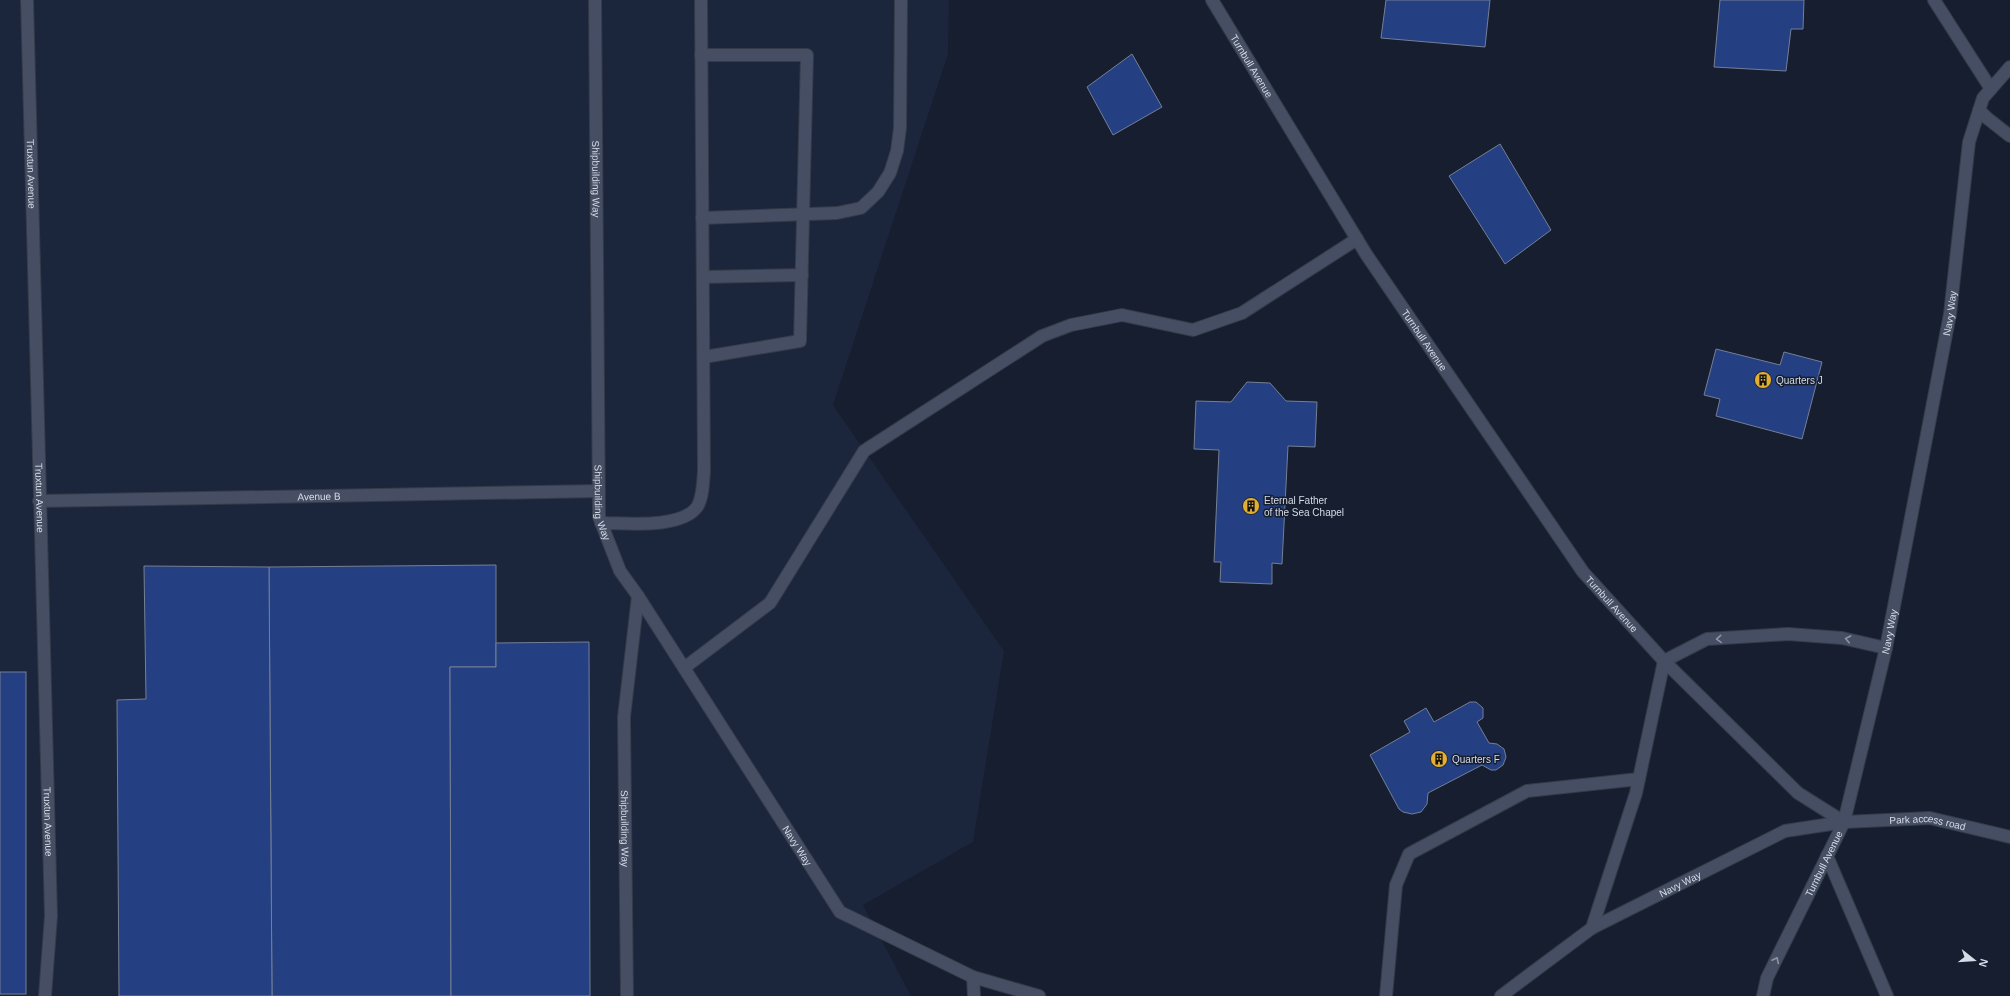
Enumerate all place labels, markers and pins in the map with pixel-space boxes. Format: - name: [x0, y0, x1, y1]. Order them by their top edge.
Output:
- building icon: Quarters J: [1753, 370, 1773, 390]
- place label: Quarters J: [1776, 375, 1823, 386]
- place label: Eternal Father of the Sea Chapel: [1264, 495, 1344, 518]
- building icon: Eternal Father of the Sea Chapel: [1241, 496, 1261, 516]
- building icon: Quarters F: [1429, 749, 1449, 769]
- place label: Quarters F: [1452, 754, 1500, 765]

